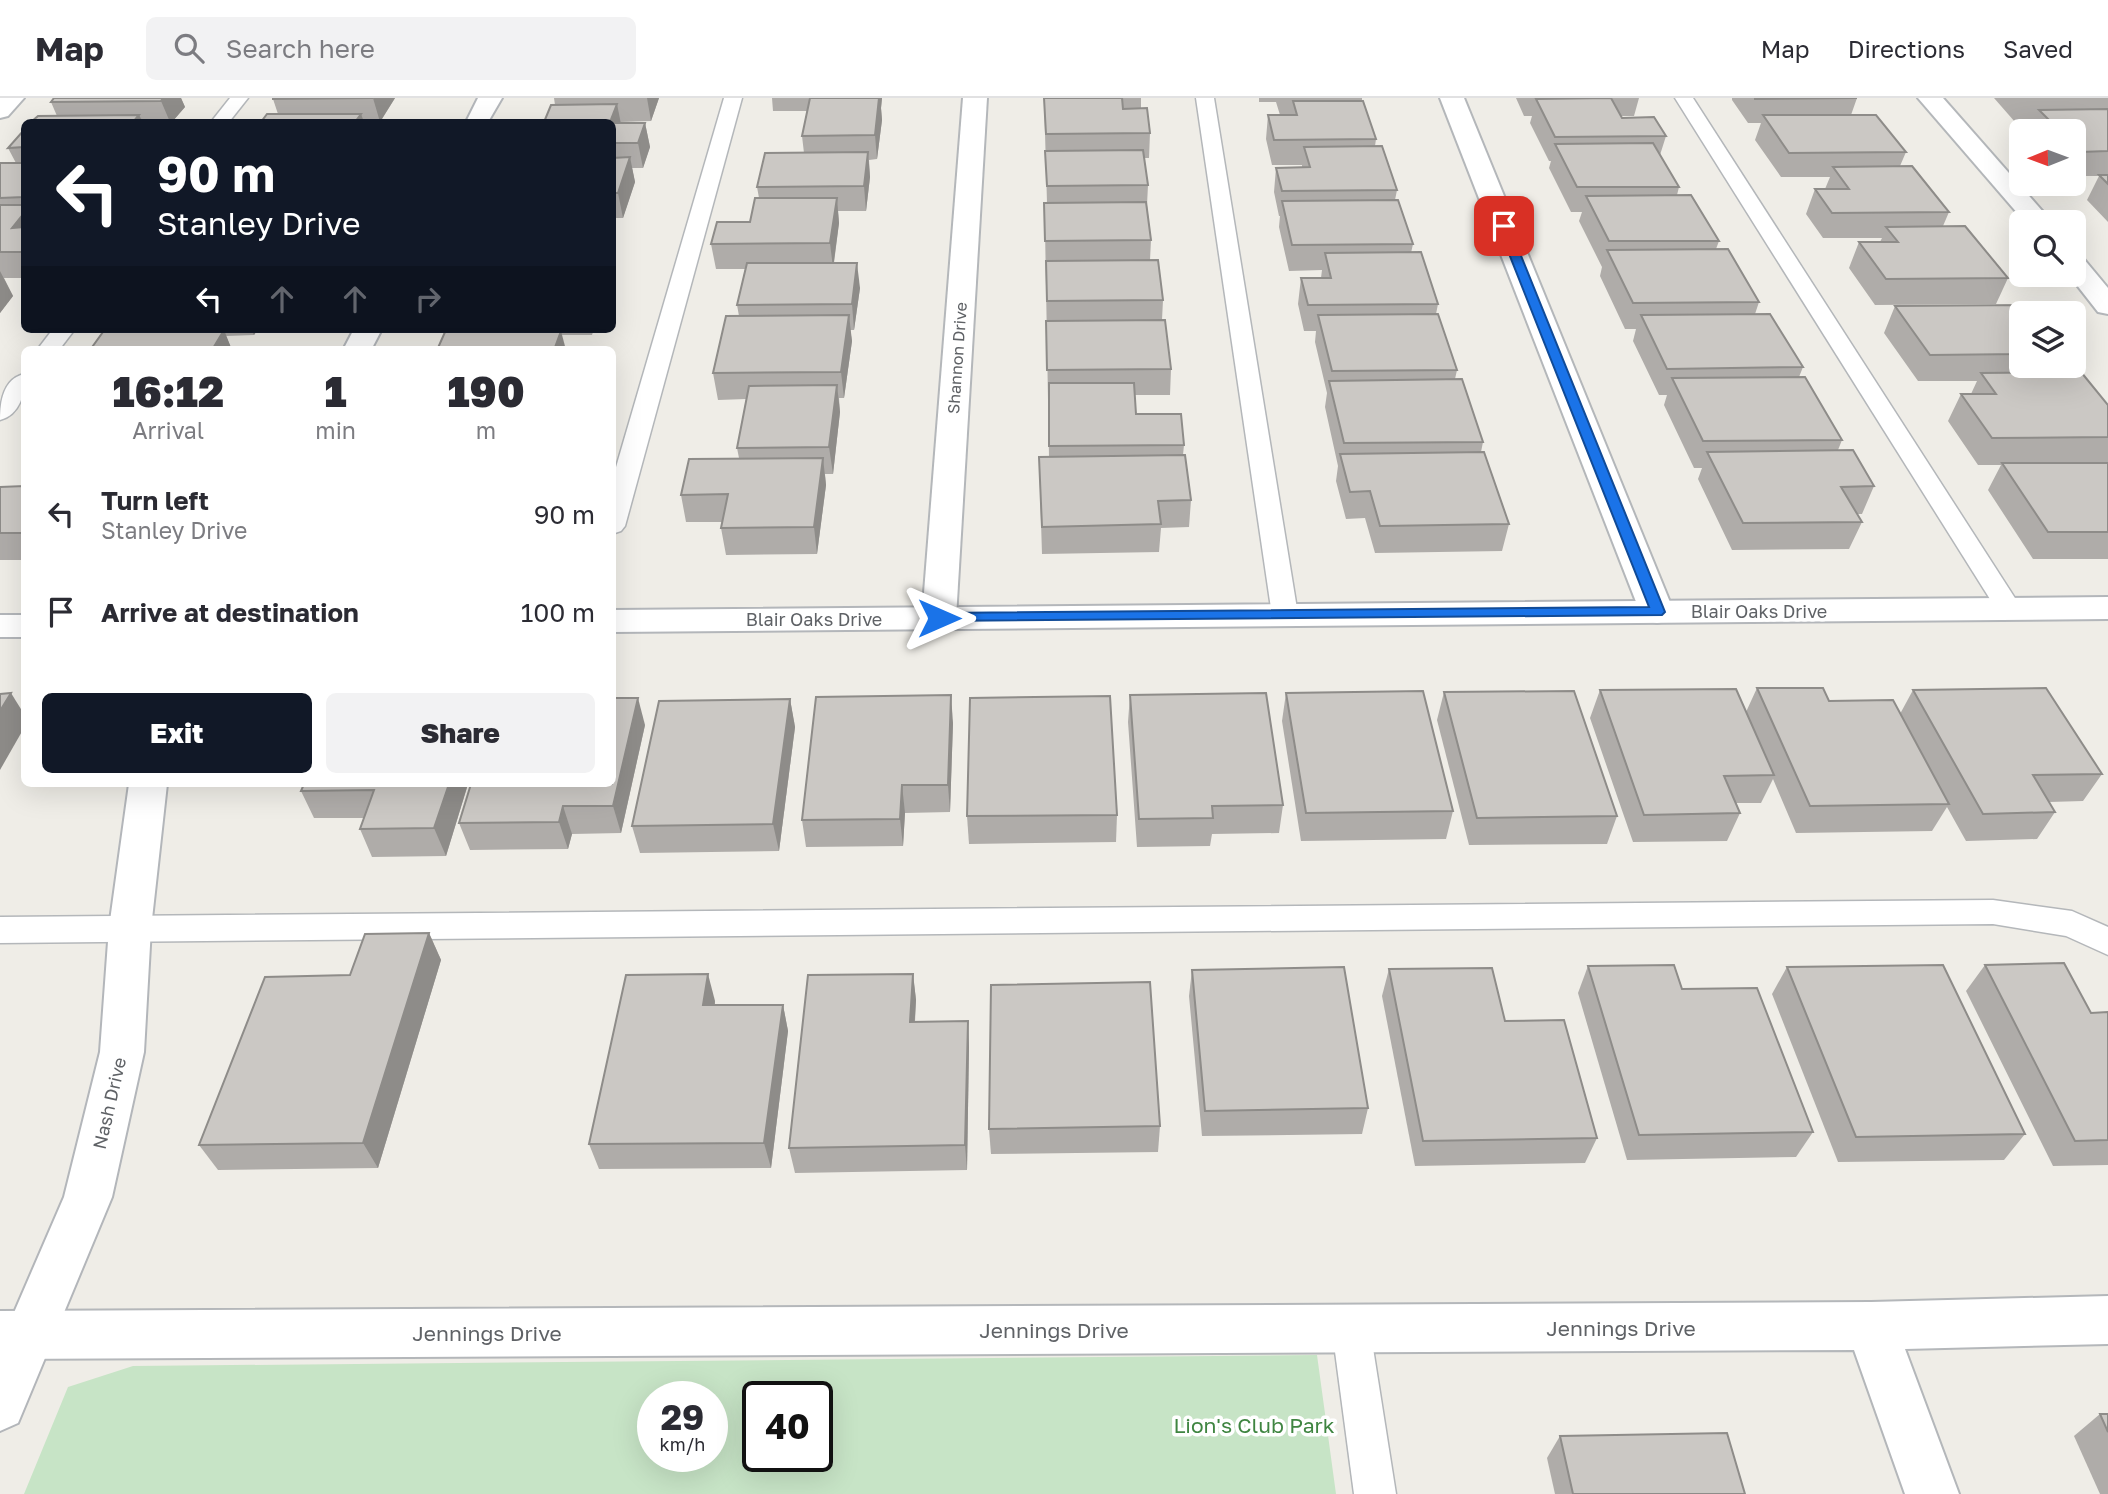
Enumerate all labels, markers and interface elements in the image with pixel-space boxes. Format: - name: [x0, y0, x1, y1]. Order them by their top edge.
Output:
- search box: [146, 17, 636, 80]
- text: Map: [35, 29, 104, 68]
- icon: search: [170, 29, 208, 67]
- text: Search here: [226, 33, 375, 64]
- text: Map: [1761, 34, 1810, 63]
- text: Directions: [1848, 34, 1965, 63]
- text: Saved: [2003, 34, 2073, 63]
- north arrow: [2009, 119, 2086, 196]
- map controls: [2009, 119, 2086, 378]
- text: 90 m: [157, 144, 275, 203]
- icon: left: [42, 147, 133, 238]
- pin: [1474, 196, 1534, 256]
- text: Stanley Drive: [157, 204, 360, 242]
- icon: arrive: [1485, 207, 1523, 245]
- button: search: [2009, 210, 2086, 287]
- icon: left: [190, 280, 228, 318]
- icon: ahead: [263, 280, 301, 318]
- icon: ahead: [336, 280, 374, 318]
- icon: right: [409, 280, 447, 318]
- street label: Shannon Drive: [943, 301, 971, 415]
- button: layers: [2009, 301, 2086, 378]
- text: 16:12: [112, 366, 224, 416]
- text: 1: [325, 366, 347, 416]
- text: 190: [447, 366, 525, 416]
- text: Arrival: [132, 416, 204, 444]
- text: min: [315, 416, 356, 444]
- text: m: [476, 416, 496, 444]
- text: Turn left: [101, 485, 209, 516]
- icon: left: [42, 495, 80, 533]
- text: 90 m: [534, 499, 595, 530]
- text: Stanley Drive: [101, 516, 247, 544]
- position arrow: [902, 581, 976, 655]
- icon: arrive: [42, 593, 80, 631]
- text: Arrive at destination: [101, 597, 359, 628]
- text: 100 m: [521, 597, 595, 628]
- street label: Blair Oaks Drive: [1691, 600, 1827, 622]
- street label: Blair Oaks Drive: [746, 608, 882, 630]
- button: Exit: [42, 693, 312, 773]
- button: Share: [326, 693, 595, 773]
- street label: Nash Drive: [88, 1055, 130, 1151]
- street label: Jennings Drive: [1546, 1315, 1696, 1341]
- street label: Jennings Drive: [979, 1317, 1129, 1343]
- street label: Jennings Drive: [412, 1320, 562, 1346]
- speed limit sign: 40: [742, 1381, 833, 1472]
- text: 29: [661, 1396, 704, 1438]
- park label: Lion's Club Park: [1173, 1412, 1335, 1438]
- text: km/h: [660, 1433, 705, 1455]

